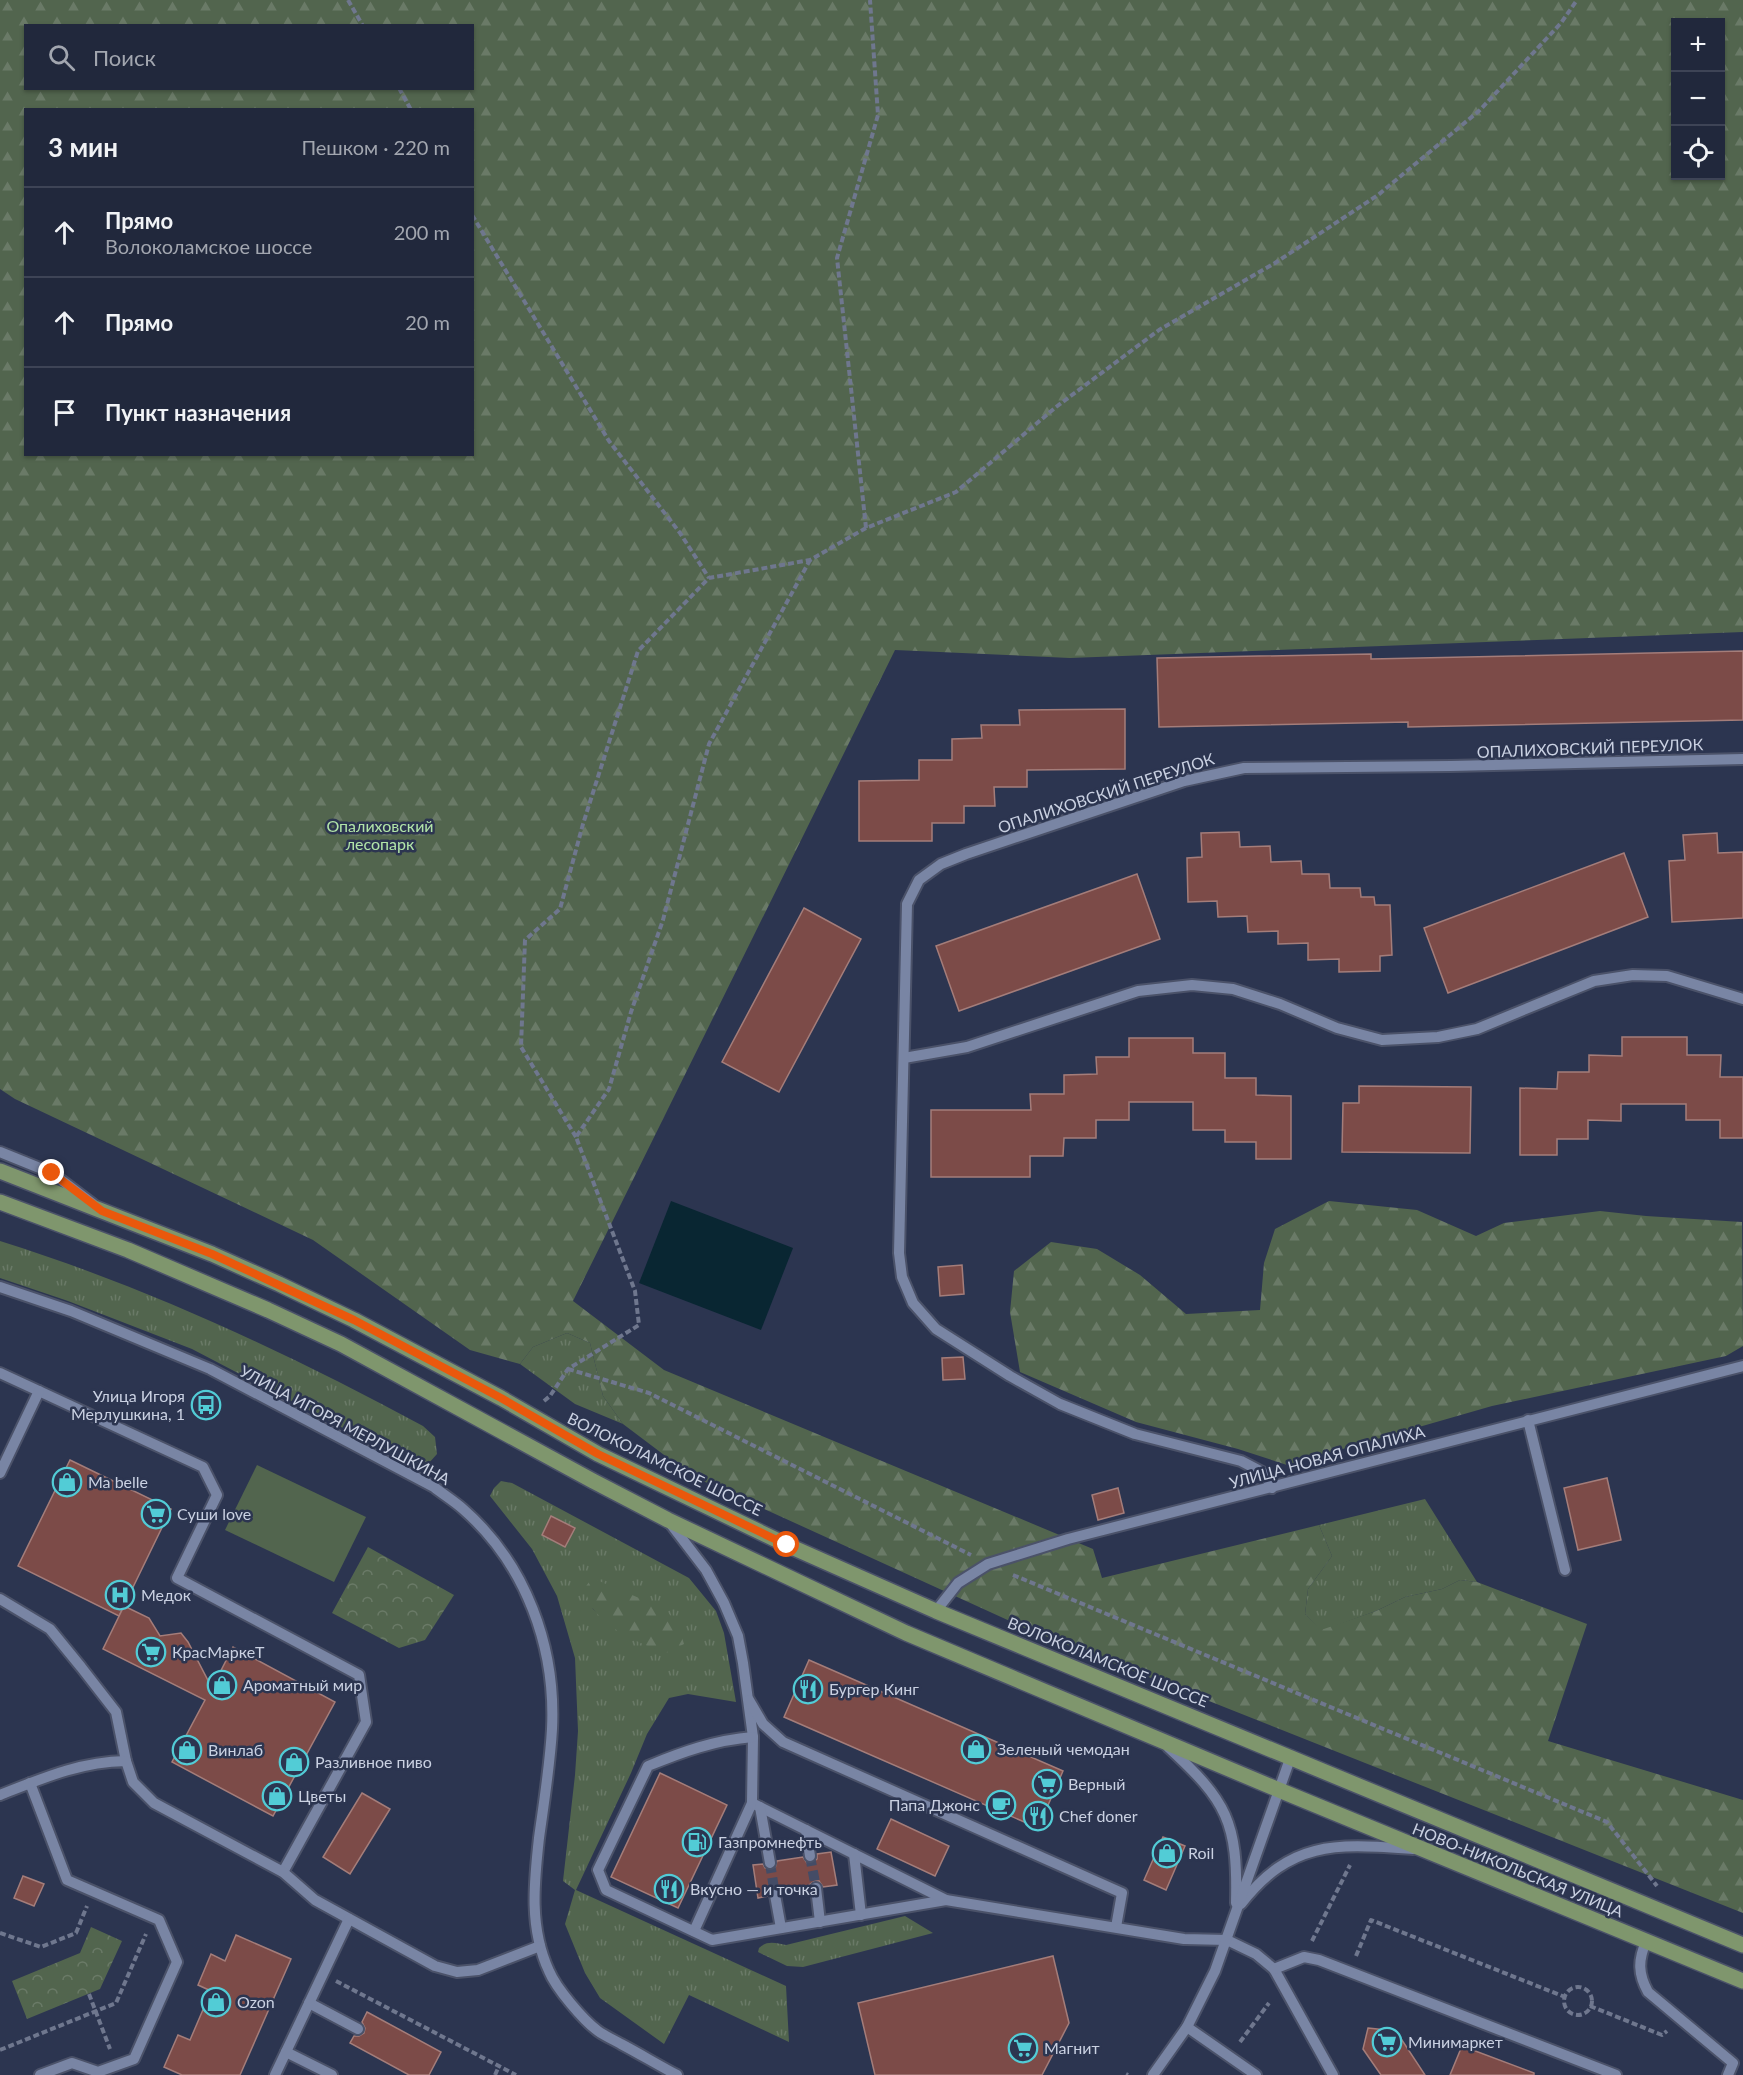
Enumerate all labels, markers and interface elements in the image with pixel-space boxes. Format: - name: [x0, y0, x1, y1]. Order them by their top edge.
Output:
- map controls: [1671, 18, 1725, 180]
- button: +: [1671, 18, 1725, 72]
- search box: [24, 24, 474, 90]
- icon: search: [45, 41, 78, 74]
- text: Поиск: [93, 44, 156, 71]
- button: −: [1671, 72, 1725, 126]
- button: locate: [1671, 126, 1725, 180]
- text: 3 мин: [48, 131, 118, 163]
- text: Пешком · 220 m: [301, 135, 450, 159]
- text: Прямо: [105, 207, 173, 234]
- icon: ahead: [48, 216, 81, 249]
- text: 200 m: [394, 220, 450, 244]
- text: Волоколамское шоссе: [105, 234, 312, 258]
- icon: ahead: [48, 306, 81, 339]
- text: Прямо: [105, 309, 173, 336]
- text: 20 m: [405, 310, 450, 334]
- icon: arrive: [48, 396, 81, 429]
- text: Пункт назначения: [105, 399, 291, 426]
- street label: ОПАЛИХОВСКИЙ ПЕРЕУЛОК: [1476, 734, 1704, 761]
- street label: ОПАЛИХОВСКИЙ ПЕРЕУЛОК: [995, 748, 1217, 837]
- park label: Опалиховский лесопарк: [326, 816, 434, 853]
- route end: [38, 1159, 64, 1185]
- street label: УЛИЦА ИГОРЯ МЕРЛУШКИНА: [237, 1361, 454, 1488]
- place label: Улица Игоря Мерлушкина, 1: [71, 1386, 185, 1423]
- bus stop icon: Улица Игоря Мерлушкина, 1: [190, 1389, 222, 1421]
- street label: ВОЛОКОЛАМСКОЕ ШОССЕ: [565, 1408, 766, 1519]
- street label: УЛИЦА НОВАЯ ОПАЛИХА: [1227, 1421, 1427, 1492]
- shop icon: Ma belle: [51, 1466, 83, 1498]
- place label: Ma belle: [88, 1472, 148, 1491]
- supermarket icon: Суши love: [140, 1498, 172, 1530]
- place label: Суши love: [177, 1504, 251, 1523]
- route start: [773, 1531, 799, 1557]
- hospital icon: Медок: [104, 1579, 136, 1611]
- place label: Медок: [141, 1585, 192, 1604]
- street label: ВОЛОКОЛАМСКОЕ ШОССЕ: [1005, 1613, 1211, 1711]
- supermarket icon: КрасМаркеТ: [135, 1636, 167, 1668]
- place label: КрасМаркеТ: [172, 1642, 265, 1661]
- shop icon: Ароматный мир: [206, 1669, 238, 1701]
- restaurant icon: Бургер Кинг: [792, 1673, 824, 1705]
- place label: Ароматный мир: [243, 1675, 362, 1694]
- place label: Бургер Кинг: [829, 1679, 919, 1698]
- shop icon: Зеленый чемодан: [960, 1733, 992, 1765]
- shop icon: Винлаб: [171, 1734, 203, 1766]
- place label: Зеленый чемодан: [997, 1739, 1130, 1758]
- place label: Винлаб: [208, 1740, 263, 1759]
- shop icon: Разливное пиво: [278, 1746, 310, 1778]
- place label: Разливное пиво: [315, 1752, 432, 1771]
- supermarket icon: Верный: [1031, 1768, 1063, 1800]
- place label: Верный: [1068, 1774, 1125, 1793]
- shop icon: Цветы: [261, 1780, 293, 1812]
- place label: Цветы: [298, 1786, 346, 1805]
- cafe icon: Папа Джонс: [985, 1789, 1017, 1821]
- place label: Папа Джонс: [889, 1795, 980, 1814]
- restaurant icon: Chef doner: [1022, 1800, 1054, 1832]
- place label: Chef doner: [1059, 1806, 1138, 1825]
- street label: НОВО-НИКОЛЬСКАЯ УЛИЦА: [1410, 1818, 1627, 1921]
- fuel station icon: Газпромнефть: [681, 1826, 713, 1858]
- place label: Газпромнефть: [718, 1832, 822, 1851]
- shop icon: Roil: [1151, 1837, 1183, 1869]
- place label: Roil: [1188, 1843, 1214, 1862]
- restaurant icon: Вкусно — и точка: [653, 1873, 685, 1905]
- place label: Вкусно — и точка: [690, 1879, 818, 1898]
- shop icon: Ozon: [200, 1986, 232, 2018]
- place label: Ozon: [237, 1992, 275, 2011]
- supermarket icon: Минимаркет: [1371, 2026, 1403, 2058]
- supermarket icon: Магнит: [1007, 2032, 1039, 2064]
- place label: Минимаркет: [1408, 2032, 1503, 2051]
- place label: Магнит: [1044, 2038, 1100, 2057]

